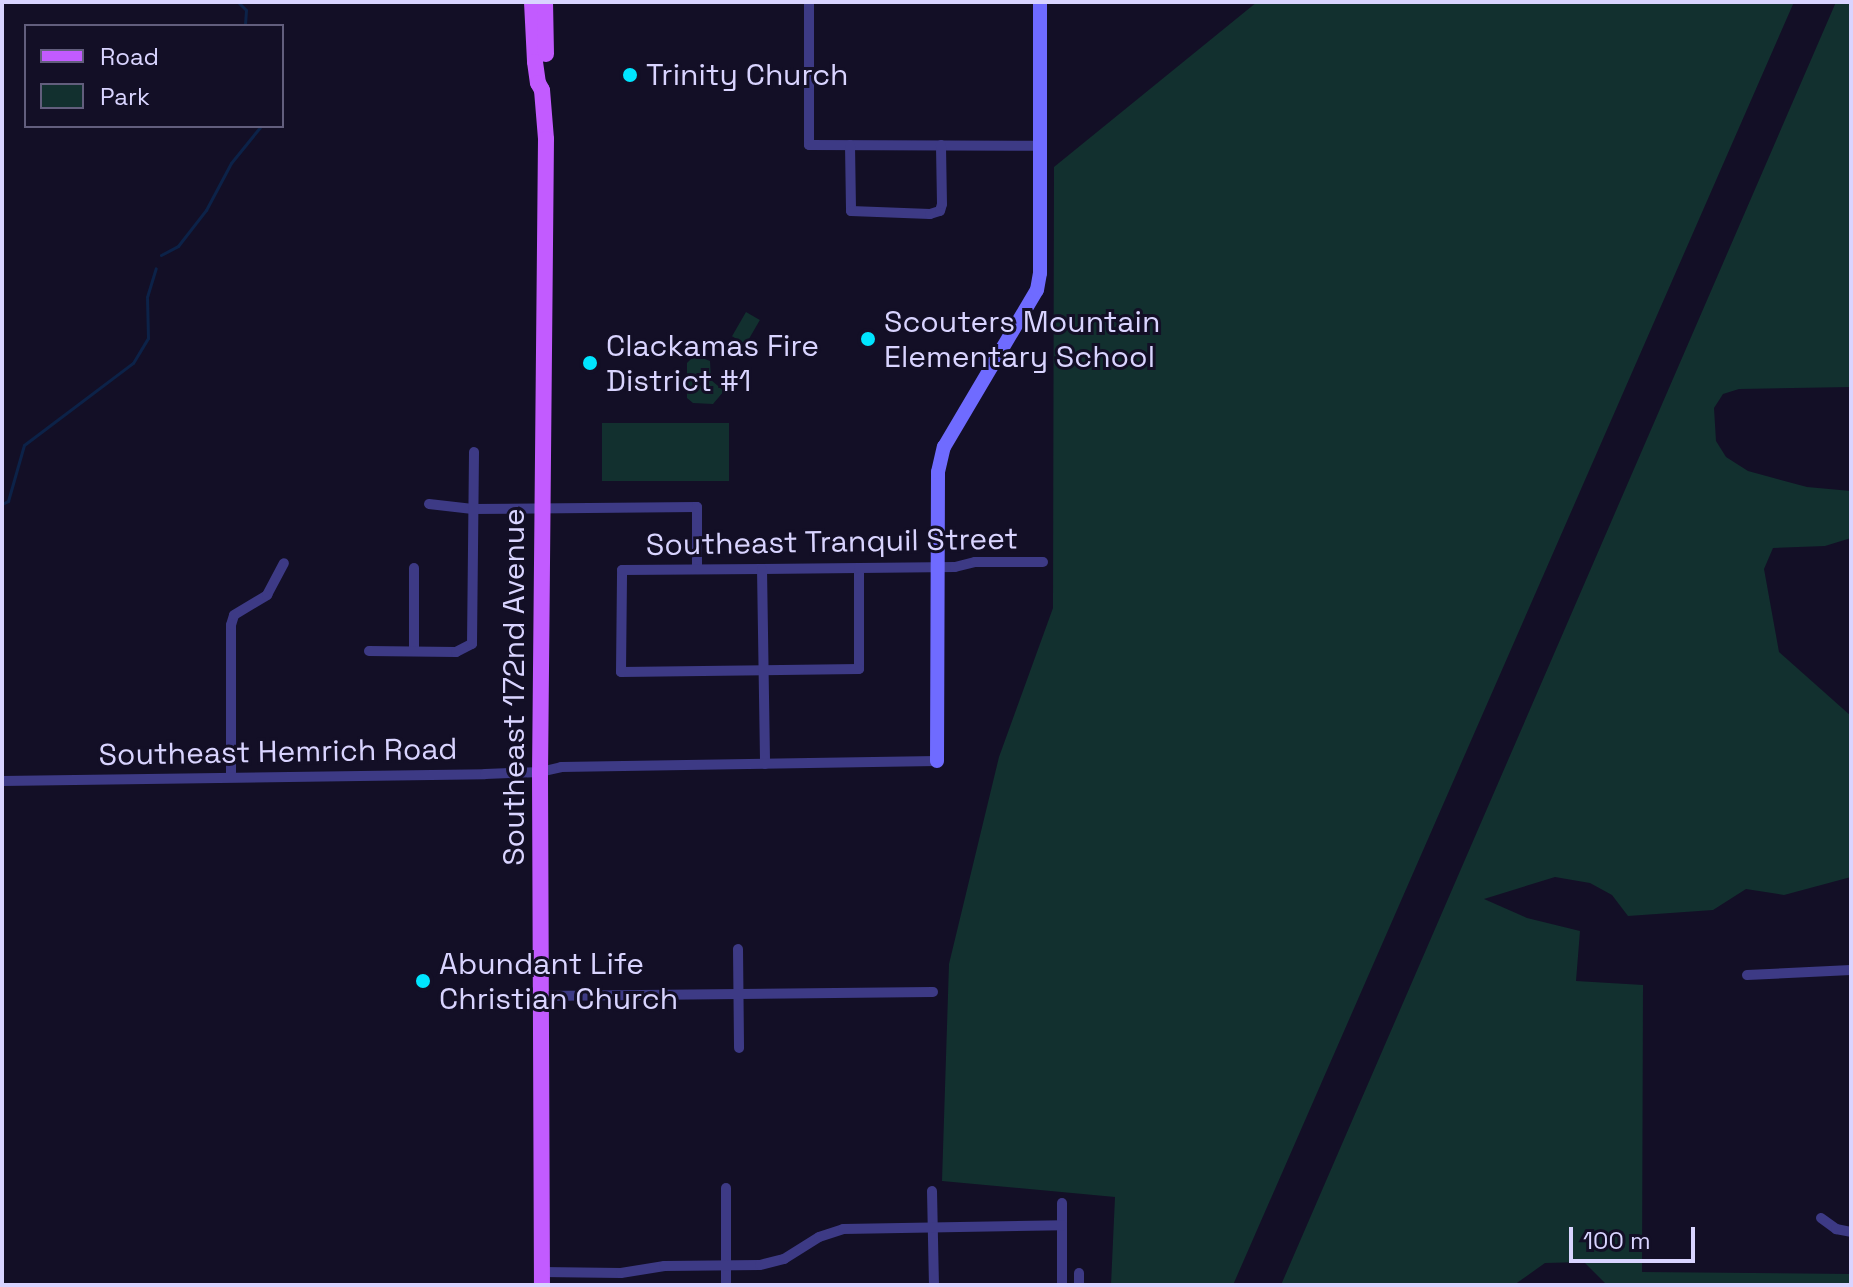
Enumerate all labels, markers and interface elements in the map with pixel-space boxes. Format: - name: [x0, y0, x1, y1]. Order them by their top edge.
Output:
- legend: [24, 24, 284, 128]
- text: Road: [100, 41, 159, 72]
- place label: Trinity Church: [646, 57, 849, 93]
- marker: Trinity Church: [621, 66, 639, 84]
- text: Park: [100, 81, 150, 112]
- place label: Scouters Mountain Elementary School: [884, 304, 1160, 374]
- place label: Clackamas Fire District #1: [606, 328, 819, 398]
- marker: Scouters Mountain Elementary School: [859, 330, 877, 348]
- marker: Clackamas Fire District #1: [581, 354, 599, 372]
- street label: Southeast 172nd Avenue: [496, 508, 532, 866]
- street label: Southeast Tranquil Street: [645, 521, 1019, 563]
- street label: Southeast Hemrich Road: [98, 731, 458, 773]
- place label: Abundant Life Christian Church: [439, 946, 678, 1016]
- marker: Abundant Life Christian Church: [414, 972, 432, 990]
- scale bar: [1573, 1211, 1699, 1261]
- text: 100 m: [1583, 1225, 1651, 1256]

